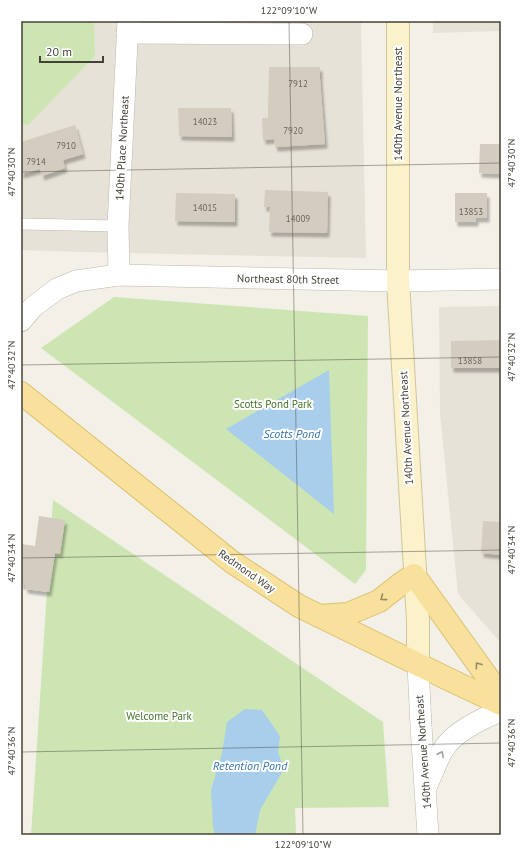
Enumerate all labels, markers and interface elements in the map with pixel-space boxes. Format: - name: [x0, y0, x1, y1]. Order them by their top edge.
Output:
- text: 122°09'10"W: [261, 4, 318, 17]
- scale bar: [40, 38, 103, 64]
- text: 20 m: [46, 44, 72, 59]
- street label: 140th Avenue Northeast: [391, 47, 405, 161]
- house number: 7912: [288, 78, 308, 89]
- street label: 140th Place Northeast: [112, 95, 132, 201]
- house number: 14023: [193, 116, 217, 127]
- house number: 7920: [283, 125, 303, 136]
- text: 47°40'30"N: [505, 138, 518, 188]
- house number: 7910: [56, 140, 76, 151]
- text: 47°40'30"N: [5, 147, 18, 197]
- house number: 7914: [26, 156, 46, 167]
- house number: 14015: [193, 202, 217, 213]
- house number: 13853: [459, 206, 483, 217]
- house number: 14009: [286, 213, 310, 224]
- street label: Northeast 80th Street: [237, 271, 339, 287]
- text: 47°40'32"N: [505, 332, 518, 382]
- text: 47°40'32"N: [5, 340, 18, 390]
- house number: 13858: [458, 355, 482, 366]
- street label: 140th Avenue Northeast: [396, 370, 416, 485]
- park label: Scotts Pond Park: [234, 397, 313, 411]
- water label: Scotts Pond: [264, 426, 321, 441]
- text: 47°40'34"N: [505, 525, 518, 575]
- text: 47°40'34"N: [5, 533, 18, 583]
- street label: Redmond Way: [216, 546, 279, 596]
- one-way arrow: [381, 593, 388, 600]
- one-way arrow: [476, 662, 483, 669]
- street label: 140th Avenue Northeast: [412, 694, 434, 809]
- park label: Welcome Park: [126, 709, 193, 723]
- text: 47°40'36"N: [505, 718, 518, 768]
- text: 47°40'36"N: [5, 726, 18, 776]
- one-way arrow: [436, 751, 444, 758]
- water label: Retention Pond: [213, 758, 288, 773]
- text: 122°09'10"W: [275, 838, 332, 851]

